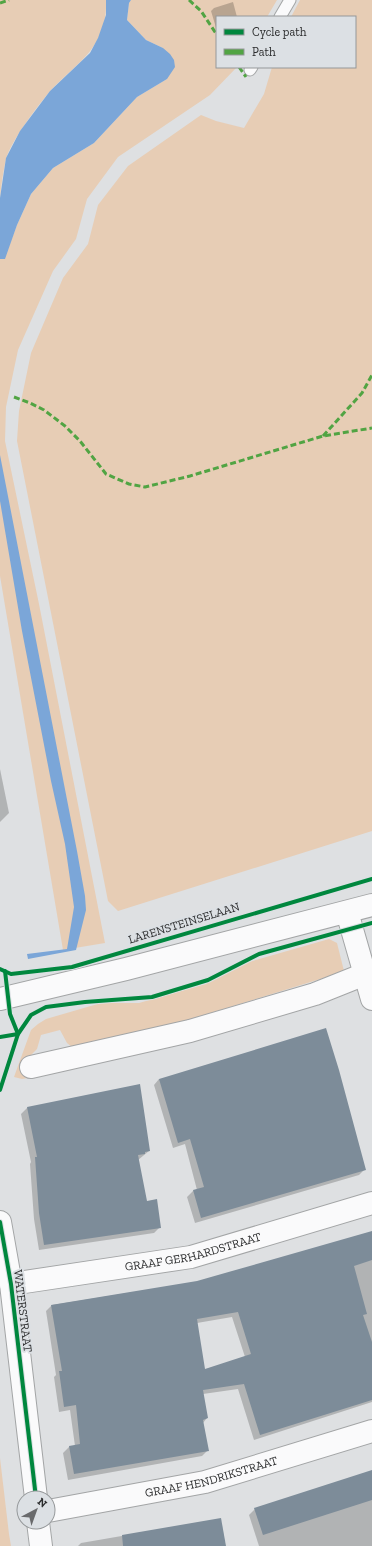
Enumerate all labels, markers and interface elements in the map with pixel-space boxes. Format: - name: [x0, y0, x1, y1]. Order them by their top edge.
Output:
- legend: [216, 16, 356, 68]
- text: Cycle path: [252, 25, 307, 39]
- text: Path: [252, 45, 276, 59]
- street label: LARENSTEINSELAAN: [127, 899, 241, 947]
- street label: GRAAF GERHARDSTRAAT: [124, 1229, 263, 1274]
- street label: WATERSTRAAT: [11, 1269, 35, 1354]
- street label: GRAAF HENDRIKSTRAAT: [144, 1453, 280, 1500]
- north arrow: [16, 1490, 56, 1530]
- text: N: [35, 1495, 50, 1511]

